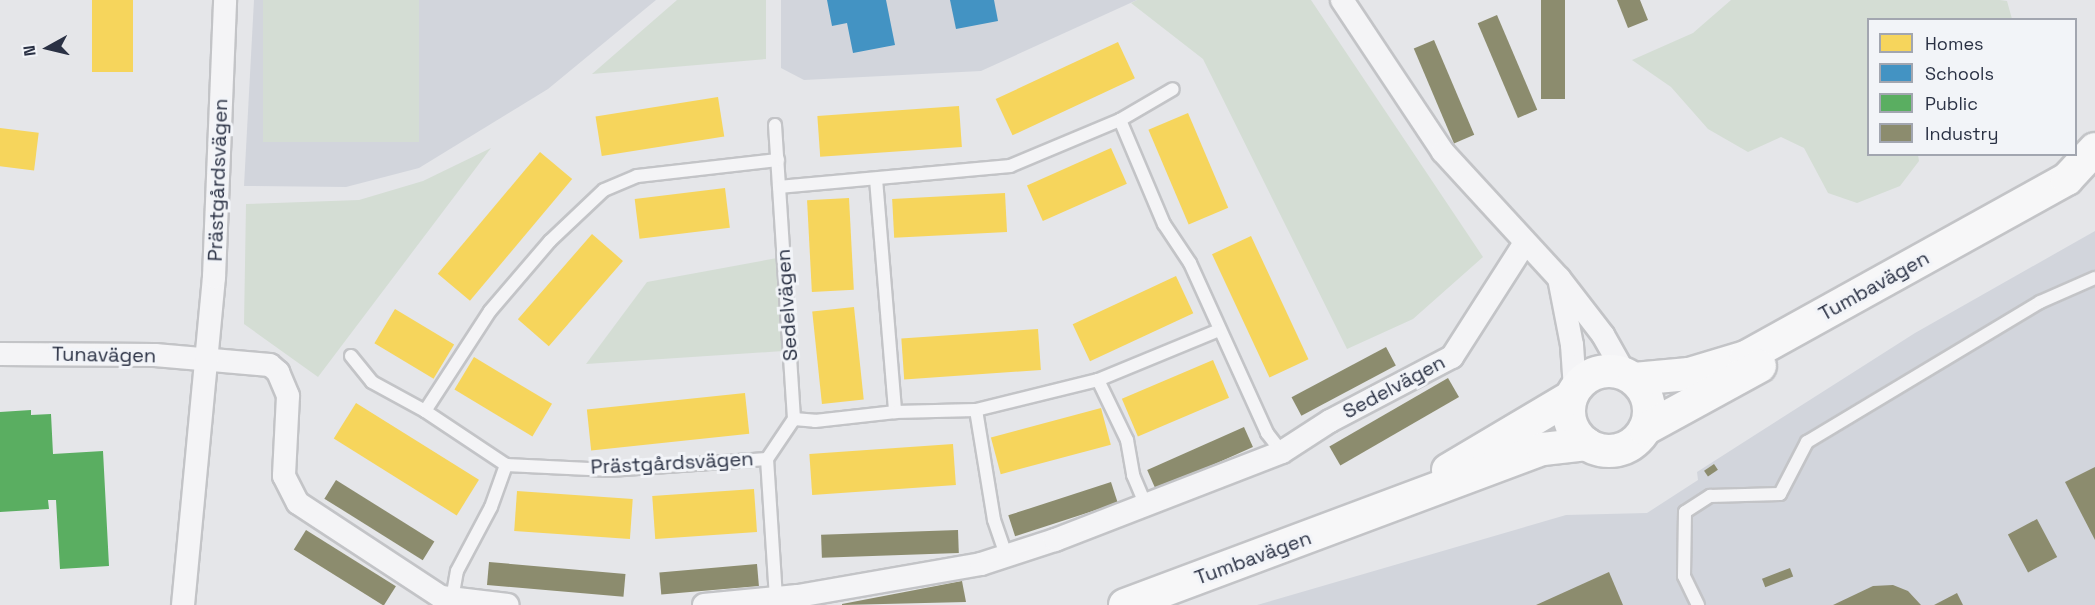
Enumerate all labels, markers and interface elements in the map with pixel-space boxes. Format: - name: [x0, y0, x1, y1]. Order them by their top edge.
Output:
- north arrow: [18, 18, 78, 78]
- legend: [1867, 18, 2077, 156]
- text: Homes: [1925, 32, 1984, 55]
- text: N: [19, 44, 41, 57]
- text: Schools: [1925, 62, 1994, 85]
- text: Public: [1925, 92, 1978, 115]
- street label: Prästgårdsvägen: [203, 98, 233, 262]
- text: Industry: [1925, 122, 1998, 145]
- street label: Tumbavägen: [1815, 246, 1933, 326]
- street label: Sedelvägen: [771, 248, 803, 362]
- street label: Tunavägen: [52, 342, 156, 368]
- street label: Sedelvägen: [1339, 350, 1449, 424]
- street label: Prästgårdsvägen: [590, 447, 754, 479]
- street label: Tumbavägen: [1192, 526, 1314, 590]

